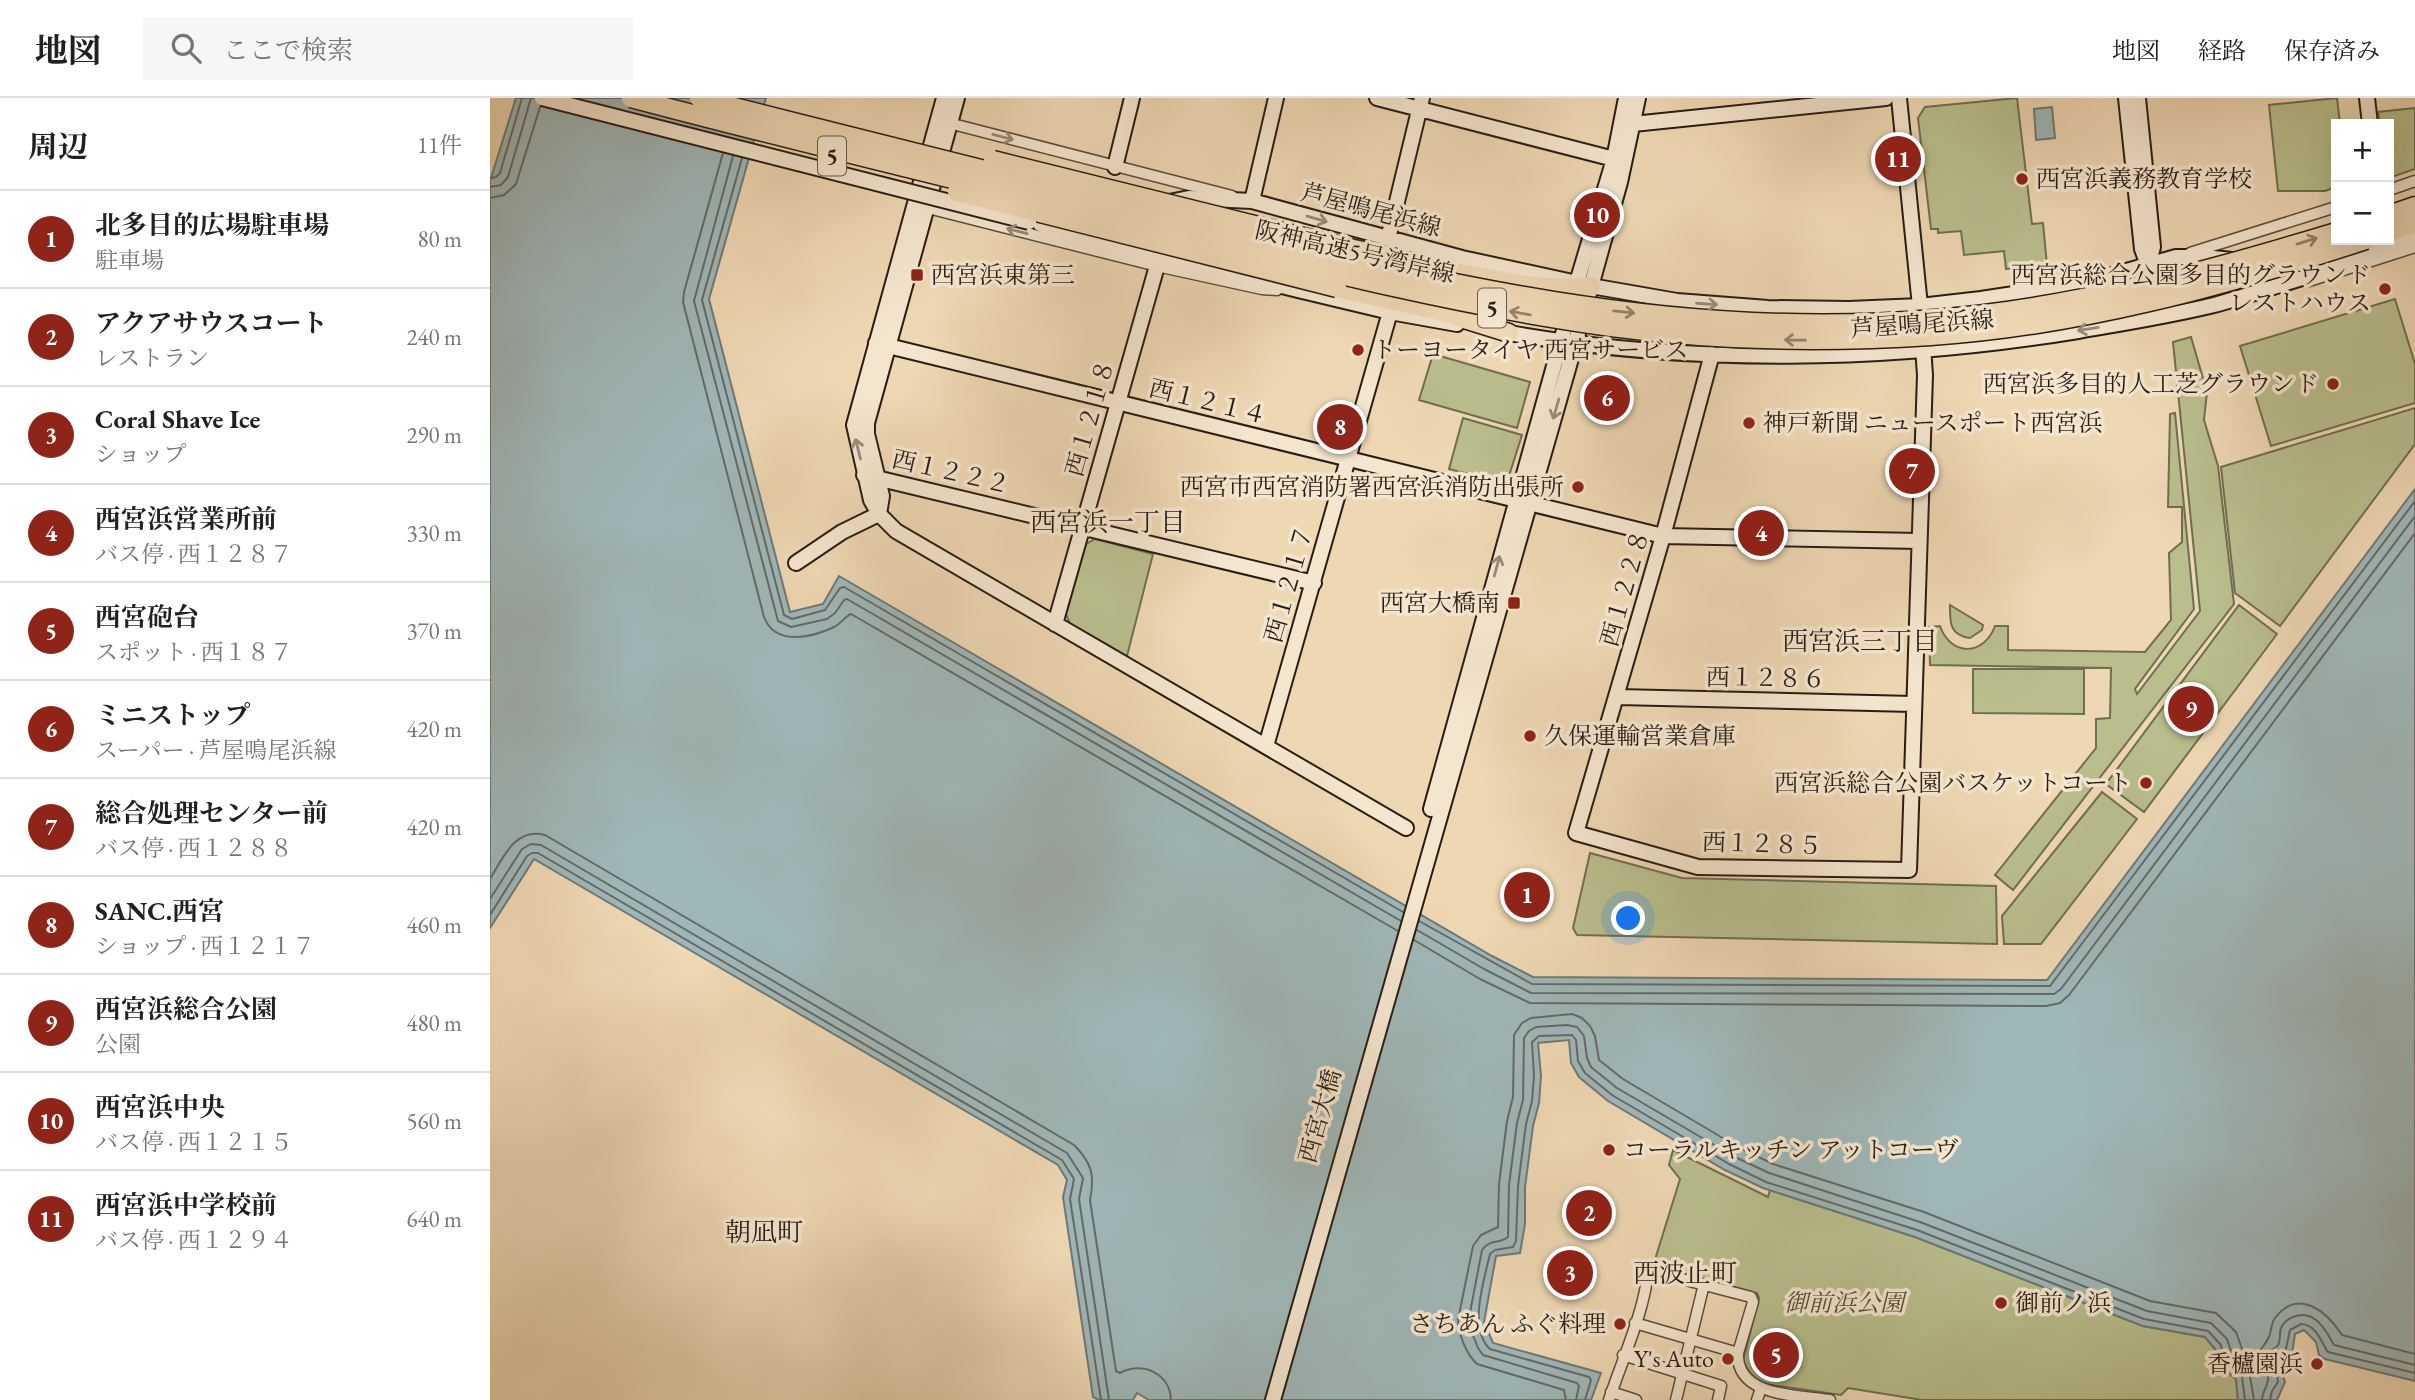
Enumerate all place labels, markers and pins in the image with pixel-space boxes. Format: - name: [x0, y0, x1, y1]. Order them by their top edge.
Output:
- pin: 11: [1875, 133, 1921, 185]
- place label: 西宮浜義務教育学校: [2036, 163, 2252, 194]
- marker: 西宮浜義務教育学校: [2014, 171, 2030, 187]
- pin: 10: [1574, 189, 1620, 241]
- place label: 西宮浜東第三: [931, 259, 1075, 290]
- place label: 西宮浜総合公園多目的グラウンド レストハウス: [2011, 259, 2371, 318]
- marker: 西宮浜東第三: [909, 267, 925, 283]
- marker: 西宮浜総合公園多目的グラウンド レストハウス: [2377, 281, 2393, 297]
- place label: トーヨータイヤ 西宮サービス: [1372, 334, 1688, 365]
- marker: トーヨータイヤ 西宮サービス: [1350, 342, 1366, 358]
- place label: 西宮浜多目的人工芝グラウンド: [1983, 368, 2319, 399]
- pin: 6: [1584, 372, 1630, 424]
- marker: 西宮浜多目的人工芝グラウンド: [2325, 376, 2341, 392]
- pin: 8: [1317, 401, 1363, 453]
- place label: 神戸新聞 ニュースポート西宮浜: [1763, 407, 2103, 438]
- marker: 神戸新聞 ニュースポート西宮浜: [1741, 415, 1757, 431]
- pin: 7: [1889, 445, 1935, 497]
- place label: 西宮市西宮消防署西宮浜消防出張所: [1180, 471, 1564, 502]
- marker: 西宮市西宮消防署西宮浜消防出張所: [1570, 479, 1586, 495]
- pin: 4: [1738, 507, 1784, 559]
- place label: 西宮大橋南: [1380, 587, 1500, 618]
- marker: 西宮大橋南: [1506, 595, 1522, 611]
- pin: 9: [2168, 683, 2214, 735]
- place label: 久保運輸営業倉庫: [1544, 720, 1736, 751]
- marker: 久保運輸営業倉庫: [1522, 728, 1538, 744]
- place label: 西宮浜総合公園バスケットコート: [1774, 767, 2132, 798]
- marker: 西宮浜総合公園バスケットコート: [2138, 775, 2154, 791]
- pin: 1: [1504, 869, 1550, 921]
- place label: コーラルキッチン アットコーヴ: [1623, 1134, 1959, 1165]
- marker: コーラルキッチン アットコーヴ: [1601, 1142, 1617, 1158]
- pin: 2: [1566, 1187, 1612, 1239]
- pin: 3: [1547, 1247, 1593, 1299]
- place label: 御前ノ浜: [2015, 1287, 2111, 1318]
- marker: 御前ノ浜: [1993, 1295, 2009, 1311]
- place label: さちあん ふぐ料理: [1409, 1308, 1606, 1339]
- marker: さちあん ふぐ料理: [1612, 1316, 1628, 1332]
- pin: 5: [1753, 1329, 1799, 1381]
- place label: Y's Auto: [1634, 1343, 1714, 1374]
- place label: 香櫨園浜: [2207, 1348, 2303, 1379]
- marker: Y's Auto: [1720, 1351, 1736, 1367]
- marker: 香櫨園浜: [2309, 1356, 2325, 1372]

